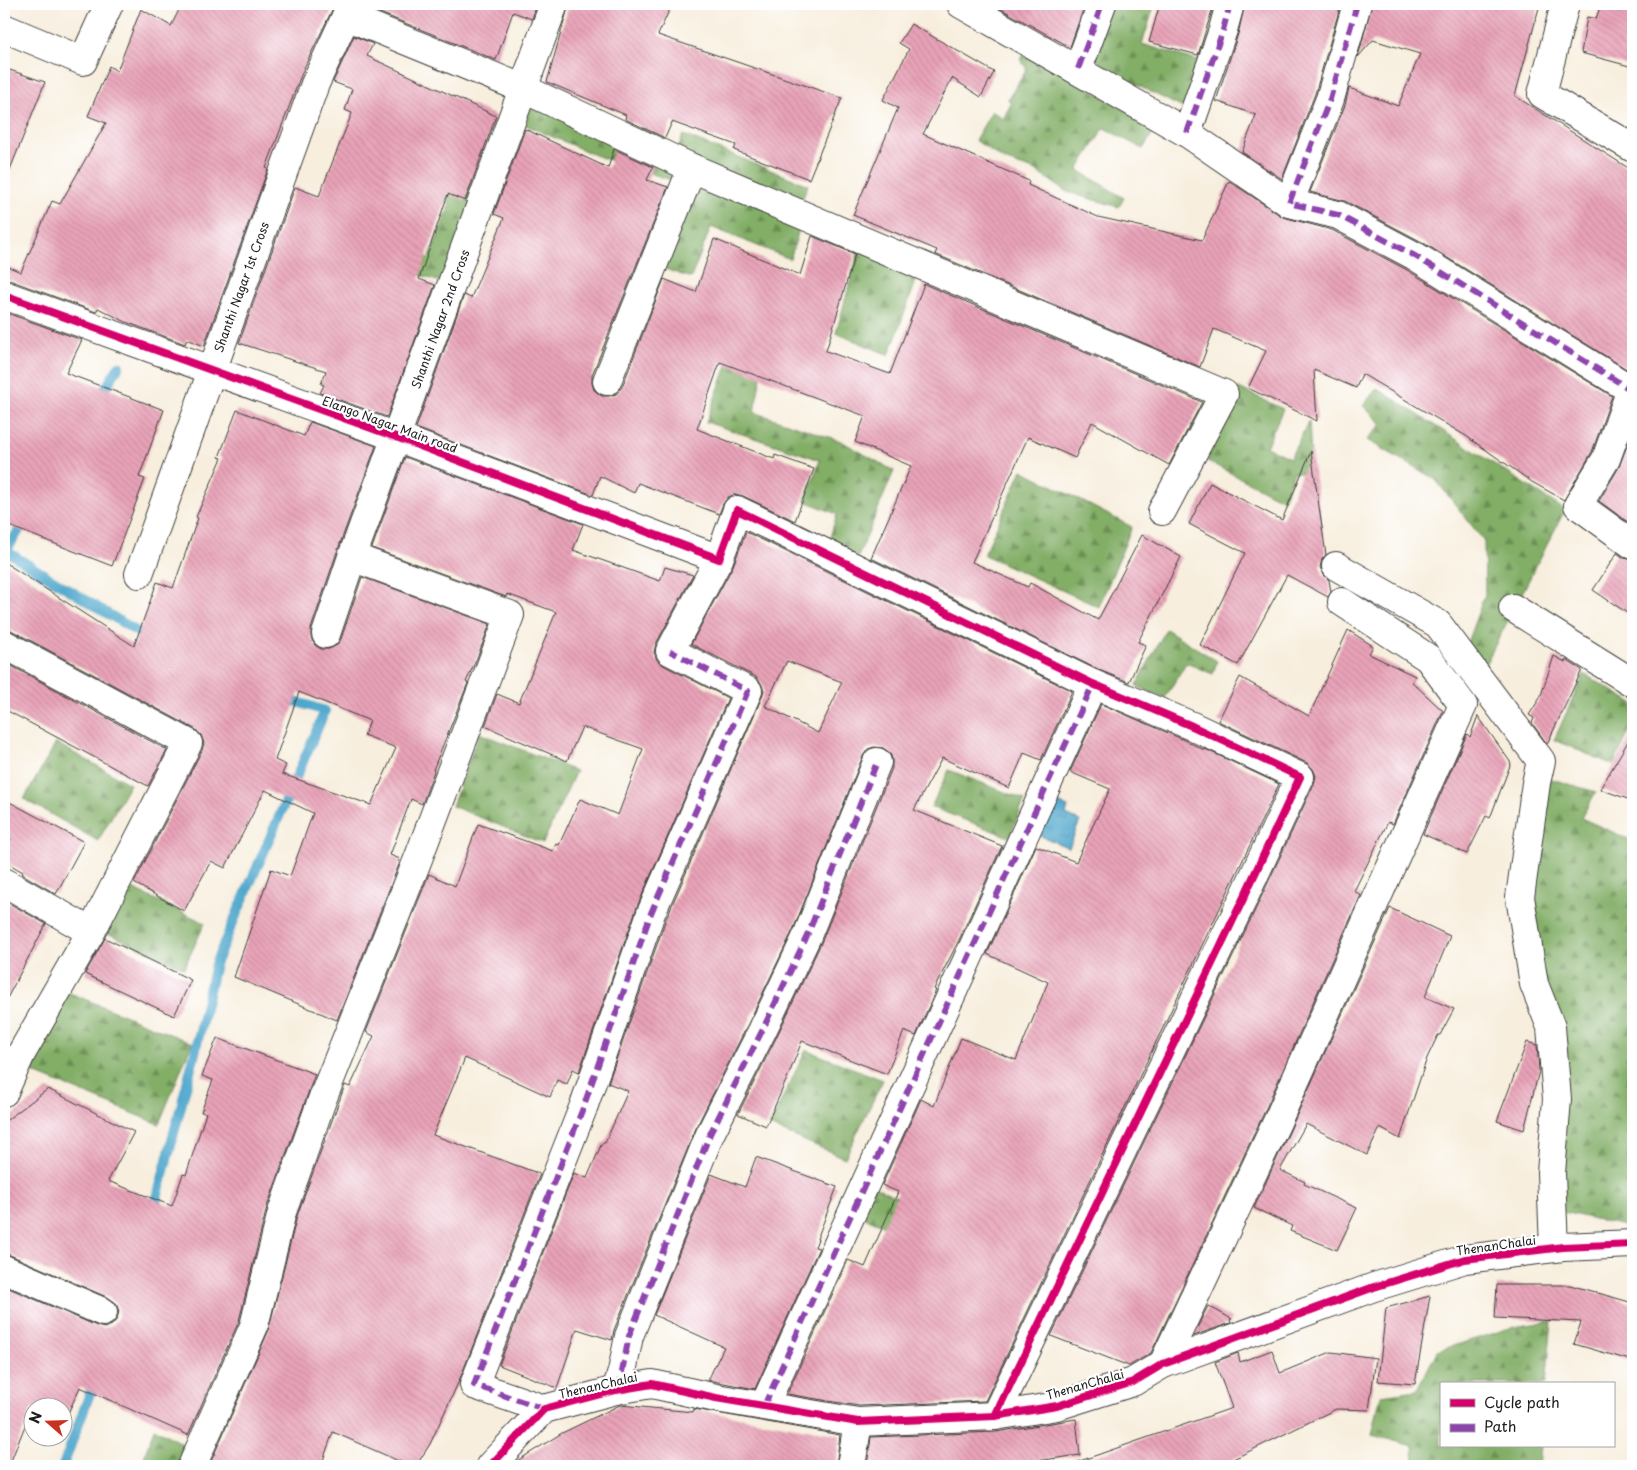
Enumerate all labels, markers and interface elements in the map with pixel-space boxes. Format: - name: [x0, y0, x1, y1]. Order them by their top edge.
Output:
- street label: Shanthi Nagar 1st Cross: [209, 219, 273, 355]
- street label: Shanthi Nagar 2nd Cross: [406, 247, 474, 391]
- street label: Elango Nagar Main road: [320, 391, 460, 457]
- street label: ThenanChalai: [1455, 1230, 1537, 1260]
- street label: ThenanChalai: [1044, 1364, 1126, 1404]
- street label: ThenanChalai: [557, 1367, 639, 1403]
- legend: [1440, 1382, 1614, 1448]
- text: Cycle path: [1484, 1390, 1560, 1413]
- north arrow: [22, 1398, 72, 1448]
- text: N: [24, 1409, 47, 1426]
- text: Path: [1484, 1414, 1516, 1437]

